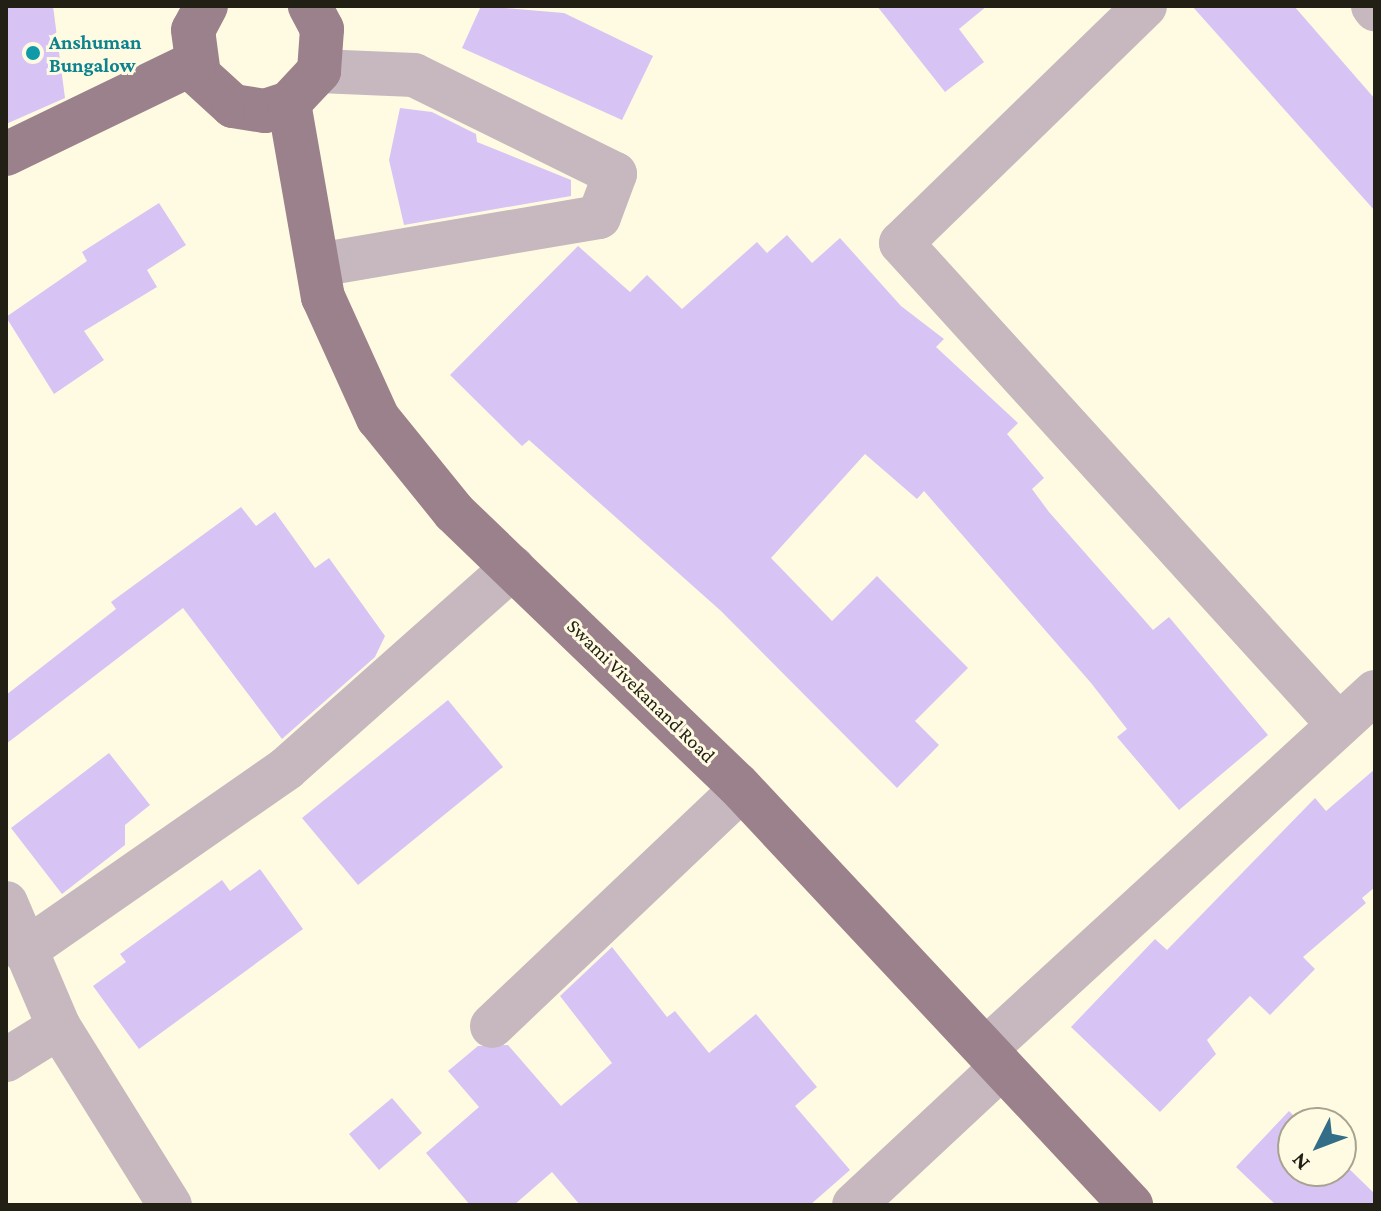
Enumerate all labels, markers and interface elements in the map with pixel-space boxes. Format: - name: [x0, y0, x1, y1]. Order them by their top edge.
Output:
- place label: Anshuman Bungalow: [49, 30, 142, 77]
- marker: Anshuman Bungalow: [24, 44, 42, 62]
- street label: Swami Vivekanand Road: [562, 614, 720, 768]
- north arrow: [1277, 1107, 1357, 1187]
- text: N: [1286, 1148, 1315, 1176]

